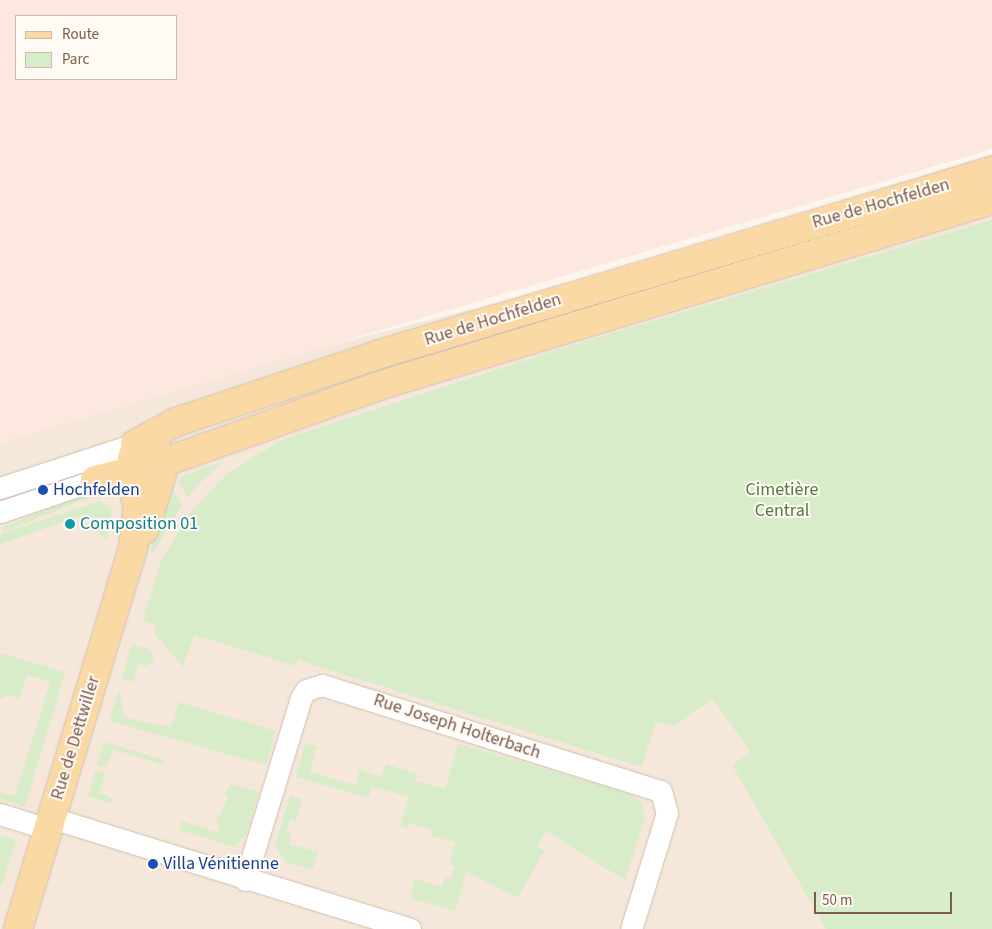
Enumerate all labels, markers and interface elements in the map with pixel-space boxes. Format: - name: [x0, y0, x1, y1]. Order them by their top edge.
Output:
- legend: [15, 15, 178, 80]
- text: Route: [62, 24, 99, 45]
- text: Parc: [62, 49, 89, 70]
- street label: Rue de Hochfelden: [810, 174, 952, 234]
- street label: Rue de Hochfelden: [422, 289, 564, 351]
- place label: Hochfelden: [53, 479, 140, 501]
- park label: Cimetière Central: [746, 480, 818, 522]
- marker: Hochfelden: [37, 484, 49, 496]
- place label: Composition 01: [80, 513, 198, 535]
- marker: Composition 01: [64, 518, 76, 530]
- street label: Rue de Dettwiller: [47, 673, 105, 803]
- street label: Rue Joseph Holterbach: [371, 690, 543, 764]
- place label: Villa Vénitienne: [163, 853, 279, 875]
- marker: Villa Vénitienne: [147, 858, 159, 870]
- scale bar: [817, 882, 954, 914]
- text: 50 m: [822, 890, 852, 911]

